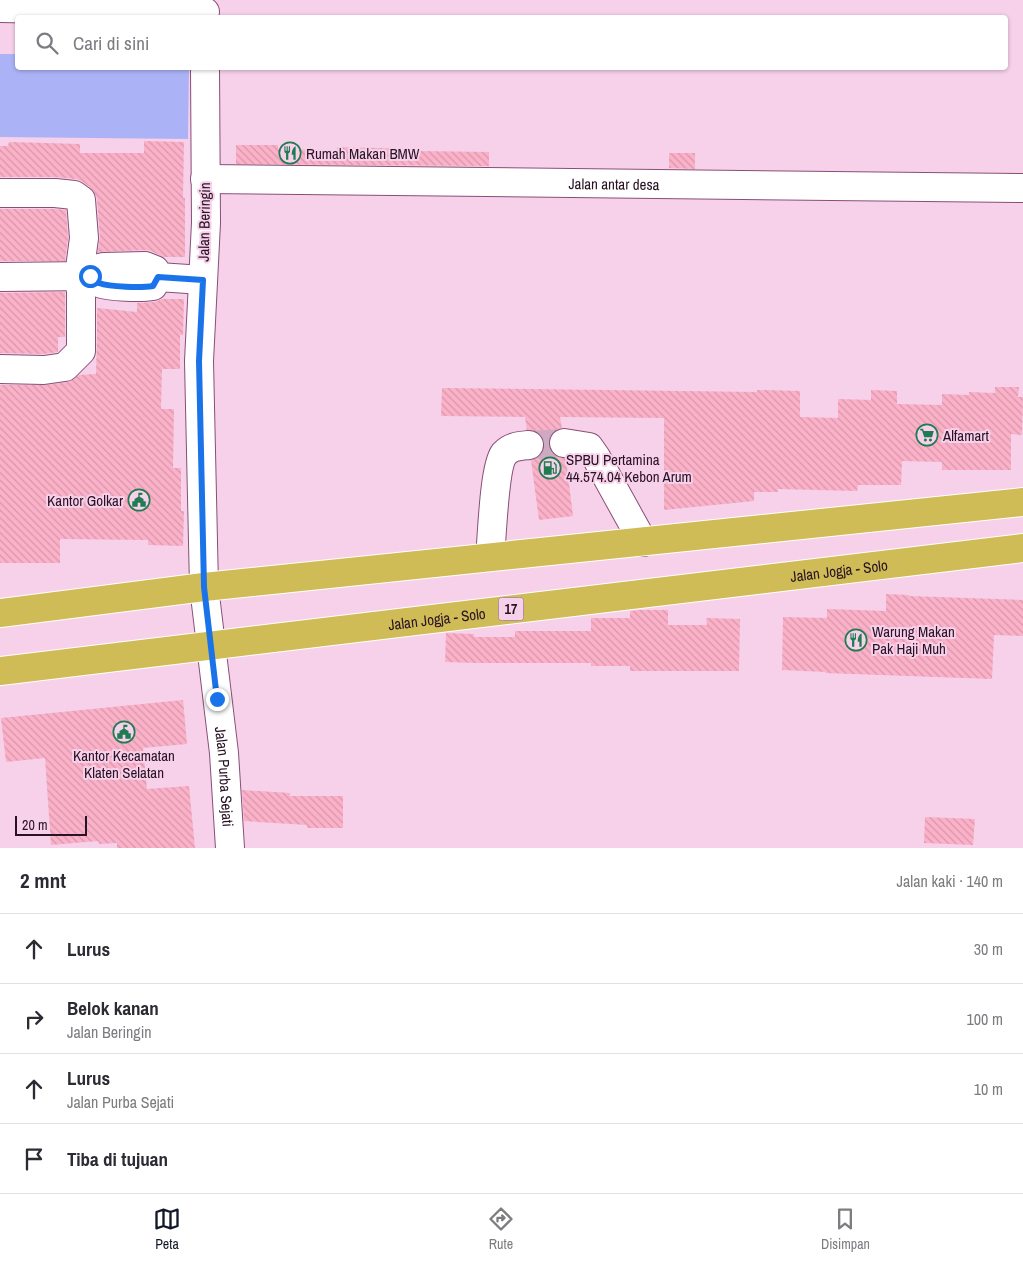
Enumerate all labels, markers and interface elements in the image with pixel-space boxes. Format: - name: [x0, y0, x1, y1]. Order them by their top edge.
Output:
- search box: [15, 15, 1008, 70]
- icon: search: [33, 29, 61, 57]
- text: Cari di sini: [73, 30, 149, 56]
- restaurant icon: Rumah Makan BMW: [278, 141, 302, 165]
- place label: Rumah Makan BMW: [306, 143, 420, 164]
- street label: Jalan antar desa: [568, 172, 660, 195]
- street label: Jalan Beringin: [193, 182, 215, 262]
- route start: [79, 265, 102, 288]
- supermarket icon: Alfamart: [915, 423, 939, 447]
- place label: Alfamart: [942, 425, 989, 446]
- place label: SPBU Pertamina 44.574.04 Kebon Arum: [566, 449, 692, 487]
- fuel station icon: SPBU Pertamina 44.574.04 Kebon Arum: [538, 456, 562, 480]
- public building icon: Kantor Golkar: [127, 488, 151, 512]
- place label: Kantor Golkar: [47, 490, 123, 511]
- street label: Jalan Jogja - Solo: [789, 554, 889, 586]
- road number: 17: [498, 598, 524, 620]
- street label: Jalan Jogja - Solo: [387, 602, 487, 635]
- place label: Warung Makan Pak Haji Muh: [872, 621, 955, 659]
- restaurant icon: Warung Makan Pak Haji Muh: [844, 628, 868, 652]
- route end: [206, 688, 229, 711]
- public building icon: Kantor Kecamatan Klaten Selatan: [112, 720, 136, 744]
- street label: Jalan Purba Sejati: [210, 725, 239, 827]
- place label: Kantor Kecamatan Klaten Selatan: [73, 745, 175, 783]
- scale bar: [15, 813, 88, 836]
- text: 20 m: [22, 816, 48, 834]
- text: 2 mnt: [20, 866, 66, 895]
- text: Jalan kaki · 140 m: [897, 870, 1003, 892]
- icon: ahead: [20, 935, 48, 963]
- text: Lurus: [67, 936, 110, 962]
- text: 30 m: [974, 938, 1003, 960]
- text: Belok kanan: [67, 995, 159, 1021]
- icon: right: [20, 1005, 48, 1033]
- text: 100 m: [967, 1008, 1003, 1030]
- text: Jalan Beringin: [67, 1021, 152, 1043]
- text: Lurus: [67, 1065, 110, 1091]
- icon: ahead: [20, 1075, 48, 1103]
- text: 10 m: [974, 1078, 1003, 1100]
- text: Jalan Purba Sejati: [67, 1091, 174, 1113]
- icon: arrive: [20, 1145, 48, 1173]
- text: Tiba di tujuan: [67, 1146, 168, 1172]
- tab: Peta: [153, 1205, 181, 1253]
- tab: Rute: [487, 1205, 515, 1253]
- tab: Disimpan: [821, 1205, 870, 1253]

